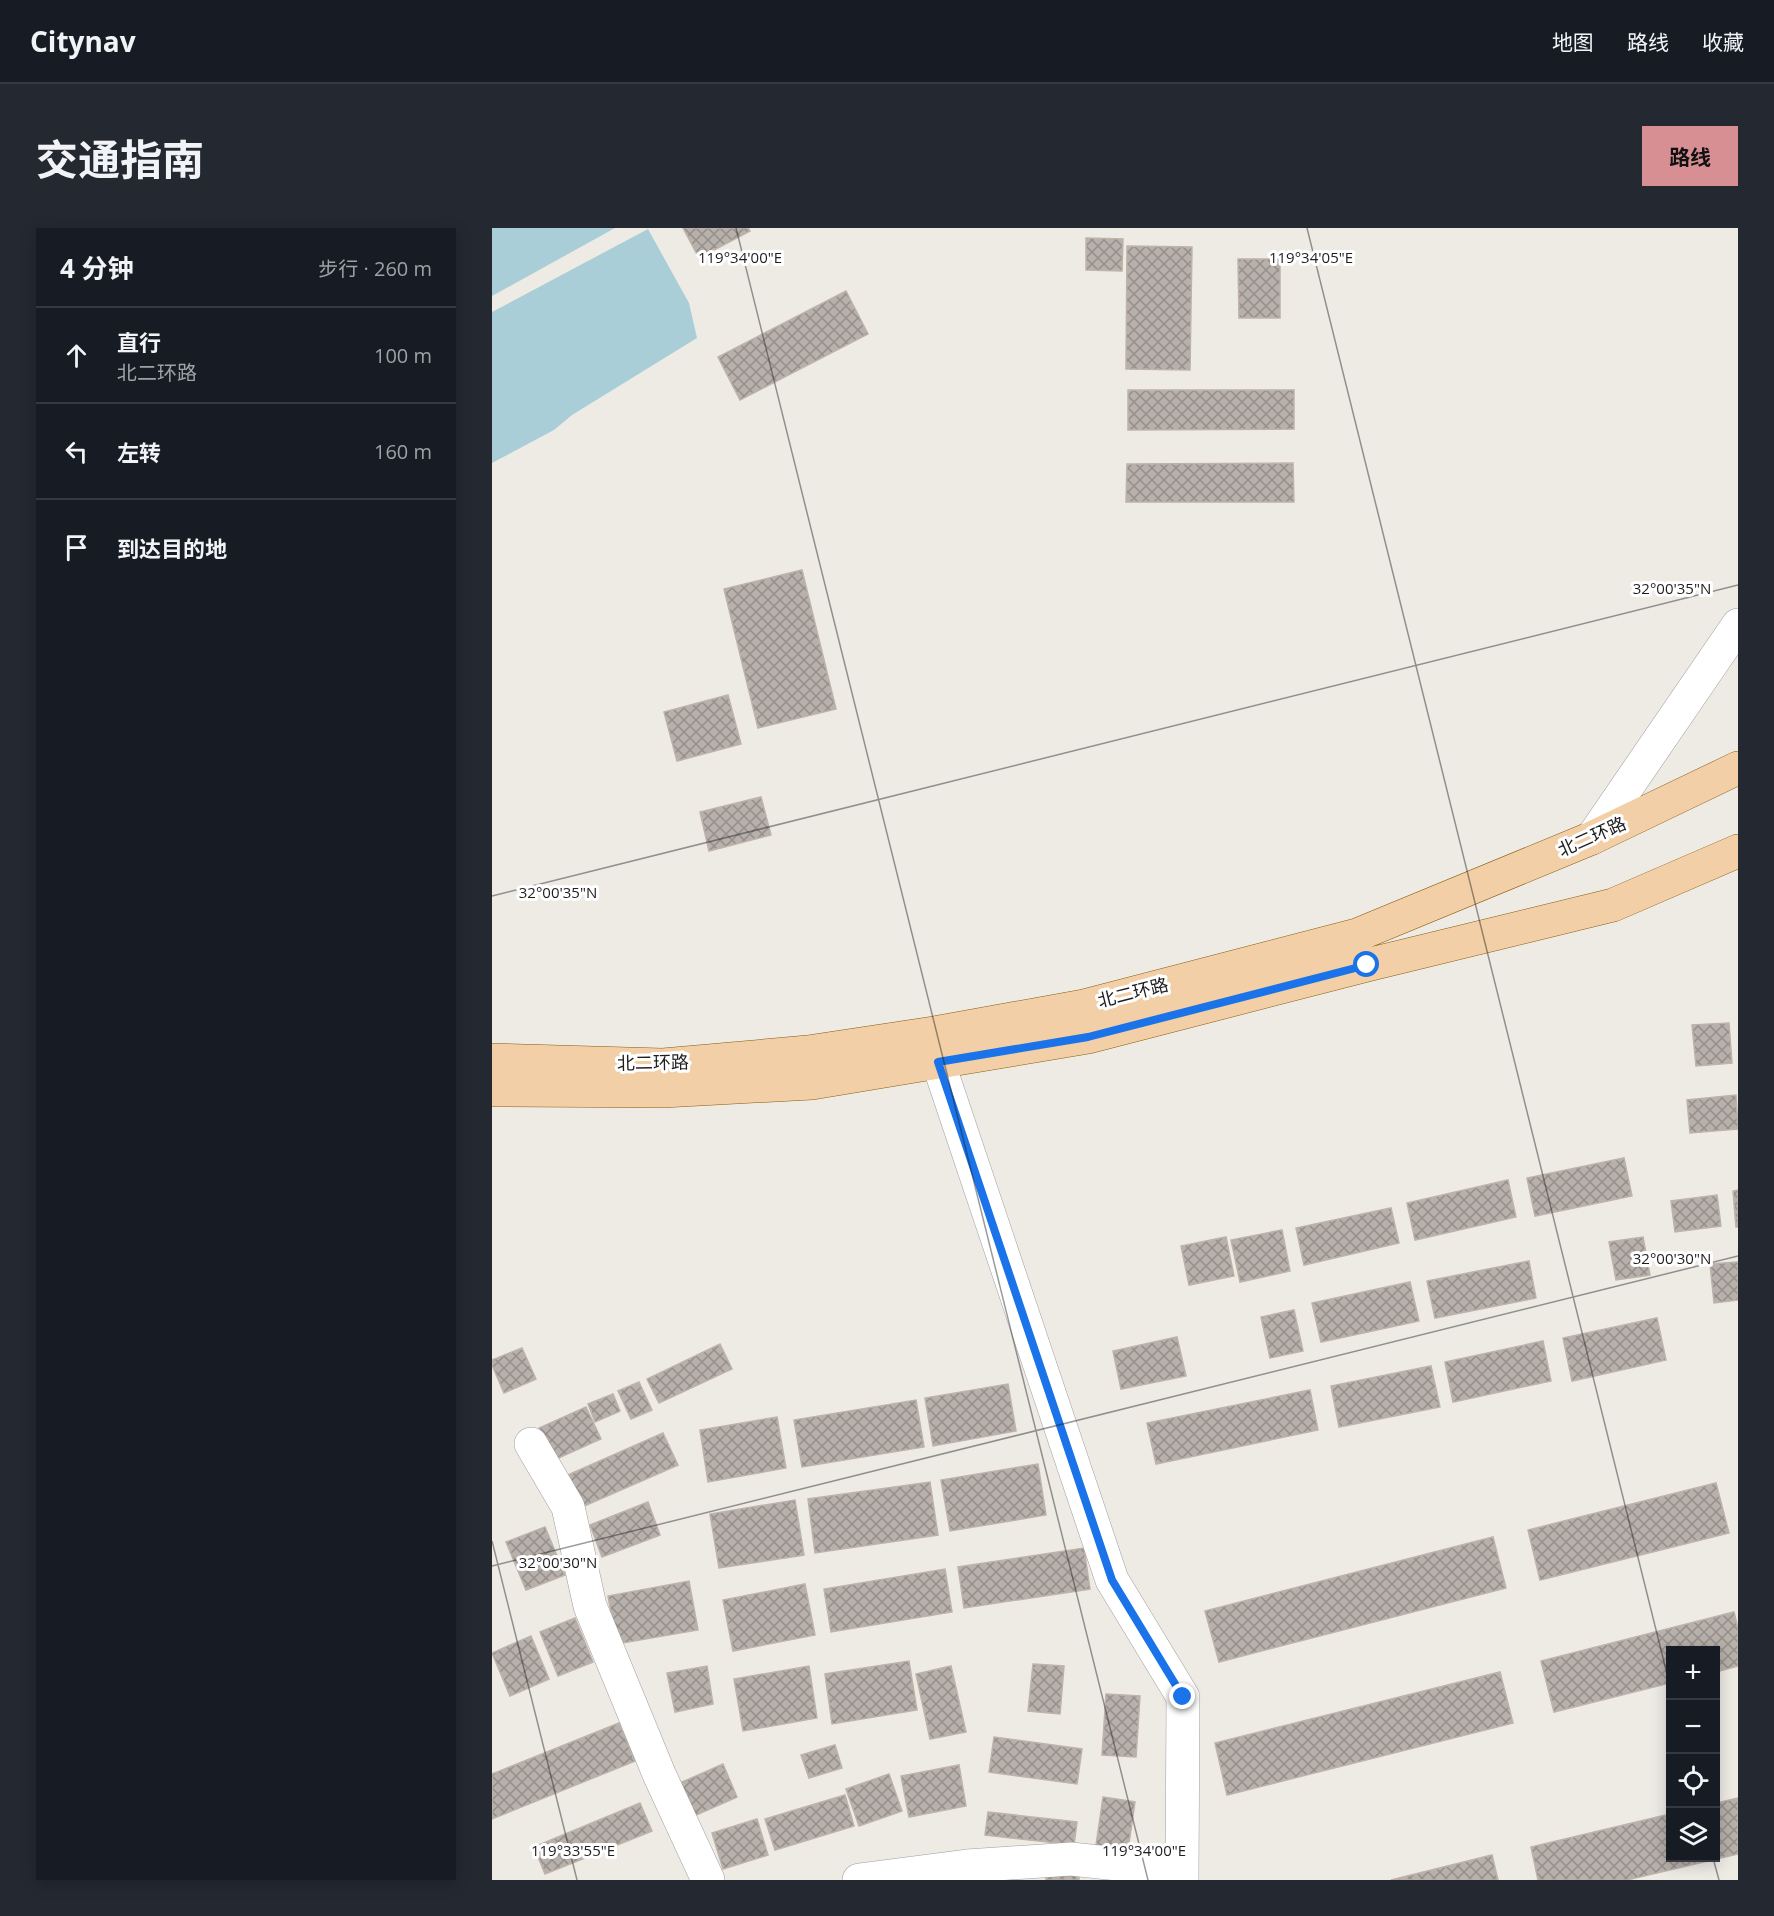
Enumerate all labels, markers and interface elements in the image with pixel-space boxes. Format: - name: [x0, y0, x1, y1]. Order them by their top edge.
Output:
- text: Citynav: [30, 22, 136, 60]
- text: 地图: [1552, 28, 1594, 56]
- text: 路线: [1627, 28, 1669, 56]
- text: 收藏: [1702, 28, 1744, 56]
- button: 路线: [1642, 126, 1738, 186]
- text: 交通指南: [36, 130, 204, 187]
- text: 119°34'00"E: [698, 247, 782, 267]
- text: 119°34'05"E: [1269, 247, 1353, 267]
- text: 4 分钟: [60, 250, 134, 286]
- text: 步行 · 260 m: [318, 255, 432, 282]
- text: 直行: [117, 327, 161, 357]
- icon: ahead: [60, 339, 93, 372]
- text: 100 m: [374, 342, 432, 369]
- text: 北二环路: [117, 359, 197, 386]
- icon: left: [60, 435, 93, 468]
- text: 左转: [117, 437, 161, 467]
- text: 160 m: [374, 438, 432, 465]
- icon: arrive: [60, 531, 93, 564]
- text: 到达目的地: [117, 533, 227, 563]
- text: 32°00'35"N: [1633, 578, 1711, 598]
- street label: 北二环路: [1554, 810, 1629, 862]
- text: 32°00'35"N: [519, 882, 597, 902]
- route start: [1353, 951, 1379, 977]
- street label: 北二环路: [1095, 972, 1171, 1012]
- street label: 北二环路: [617, 1049, 689, 1075]
- text: 32°00'30"N: [1633, 1248, 1711, 1268]
- text: 32°00'30"N: [519, 1552, 597, 1572]
- map controls: [1666, 1646, 1720, 1862]
- button: +: [1666, 1646, 1720, 1700]
- route end: [1169, 1683, 1195, 1709]
- button: −: [1666, 1700, 1720, 1754]
- button: locate: [1666, 1754, 1720, 1808]
- button: layers: [1666, 1808, 1720, 1862]
- text: 119°33'55"E: [531, 1840, 615, 1860]
- text: 119°34'00"E: [1102, 1840, 1186, 1860]

